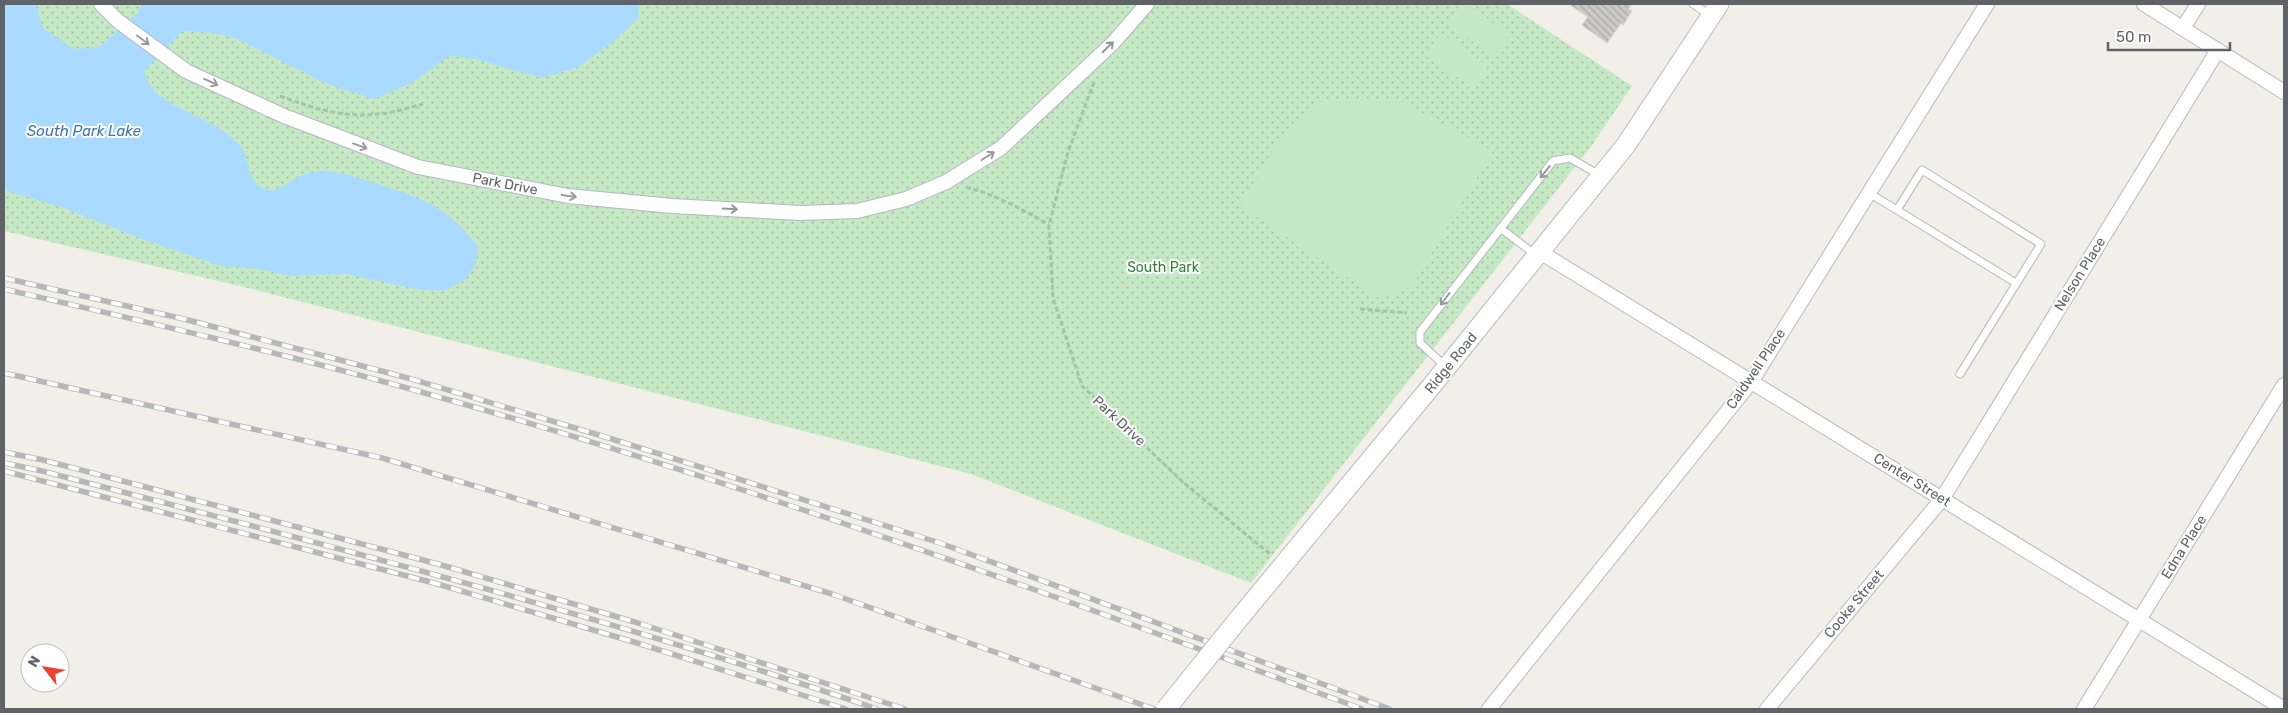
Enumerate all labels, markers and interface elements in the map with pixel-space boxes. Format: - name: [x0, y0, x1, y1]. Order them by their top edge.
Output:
- scale bar: [2108, 20, 2230, 52]
- text: 50 m: [2116, 28, 2151, 46]
- one-way arrow: [136, 34, 149, 45]
- one-way arrow: [1102, 41, 1114, 54]
- one-way arrow: [203, 78, 218, 88]
- water label: South Park Lake: [27, 122, 142, 140]
- one-way arrow: [352, 142, 367, 151]
- one-way arrow: [980, 151, 994, 161]
- one-way arrow: [1540, 165, 1551, 178]
- street label: Park Drive: [471, 169, 539, 199]
- one-way arrow: [560, 191, 576, 201]
- one-way arrow: [722, 205, 738, 214]
- street label: Nelson Place: [2051, 234, 2109, 314]
- park label: South Park: [1127, 259, 1200, 276]
- one-way arrow: [1439, 292, 1450, 305]
- street label: Caldwell Place: [1723, 325, 1789, 413]
- street label: Ridge Road: [1421, 329, 1481, 397]
- street label: Park Drive: [1089, 392, 1149, 450]
- street label: Center Street: [1870, 450, 1954, 511]
- street label: Edna Place: [2158, 512, 2210, 582]
- street label: Cooke Street: [1820, 566, 1888, 642]
- north arrow: [20, 643, 70, 693]
- text: N: [24, 653, 44, 670]

